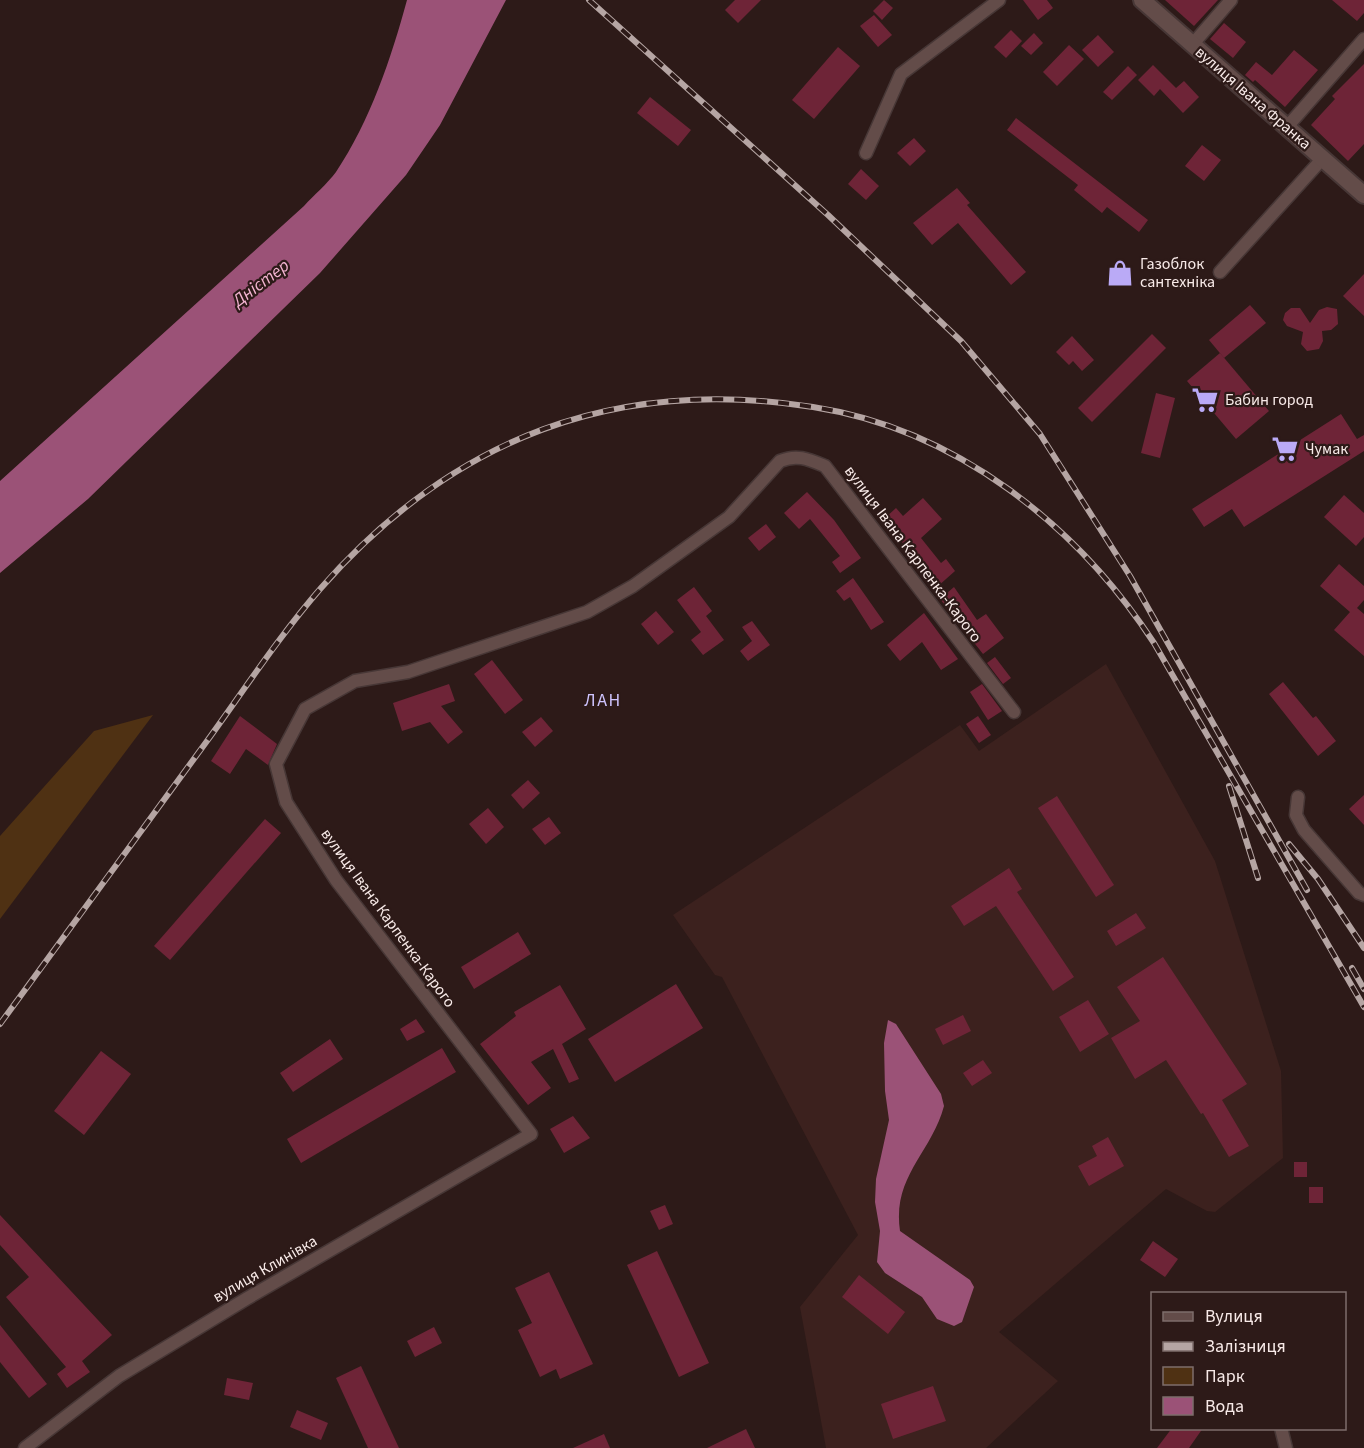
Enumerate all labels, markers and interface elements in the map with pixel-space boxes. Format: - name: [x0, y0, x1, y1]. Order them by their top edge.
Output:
- street label: вулиця Івана Франка: [1190, 41, 1316, 155]
- water label: Дністер: [226, 253, 295, 313]
- place label: Газоблок сантехніка: [1140, 253, 1215, 293]
- shop icon: Газоблок сантехніка: [1105, 258, 1135, 288]
- supermarket icon: Бабин город: [1190, 385, 1220, 415]
- place label: Бабин город: [1225, 389, 1313, 411]
- supermarket icon: Чумак: [1270, 434, 1300, 464]
- place label: Чумак: [1305, 438, 1348, 460]
- street label: вулиця Івана Карпенка-Карого: [839, 461, 987, 647]
- district label: ЛАН: [584, 688, 622, 713]
- street label: вулиця Івана Карпенка-Карого: [316, 824, 460, 1012]
- street label: вулиця Клинівка: [209, 1230, 321, 1308]
- legend: [1151, 1292, 1346, 1430]
- text: Вулиця: [1205, 1304, 1263, 1329]
- text: Залізниця: [1205, 1334, 1286, 1359]
- text: Парк: [1205, 1364, 1245, 1389]
- text: Вода: [1205, 1394, 1244, 1419]

